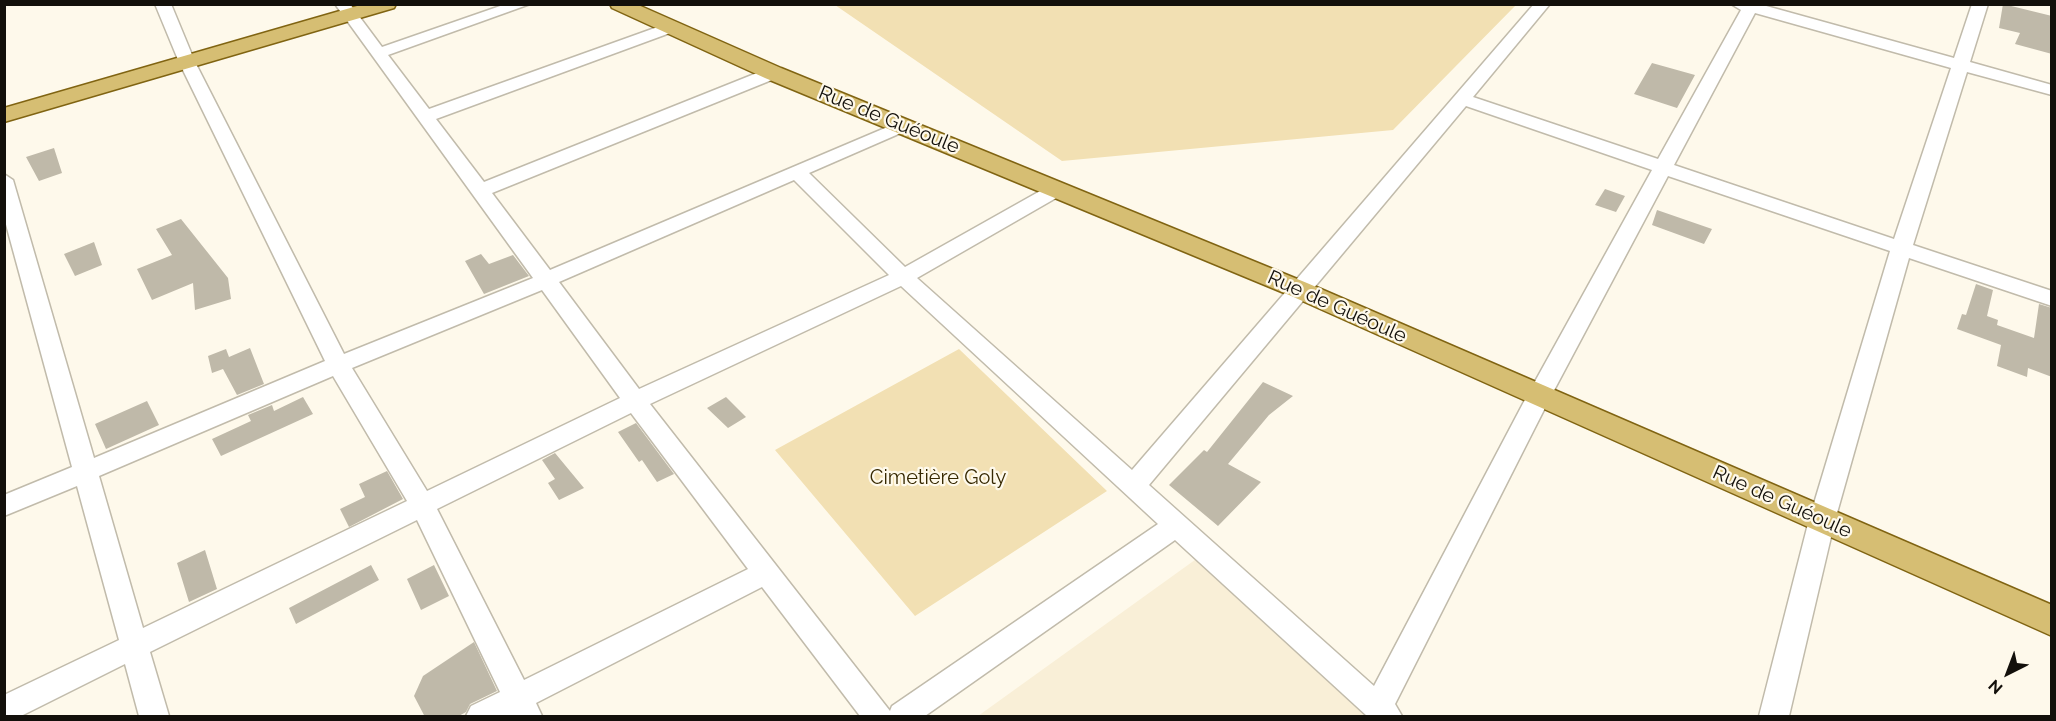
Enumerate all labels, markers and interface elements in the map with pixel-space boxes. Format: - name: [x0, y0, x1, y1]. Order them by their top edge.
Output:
- street label: Rue de Guéoule: [815, 81, 963, 159]
- street label: Rue de Guéoule: [1264, 266, 1410, 348]
- street label: Rue de Guéoule: [1709, 461, 1855, 543]
- park label: Cimetière Goly: [870, 466, 1006, 490]
- north arrow: [1978, 643, 2038, 703]
- text: N: [1985, 676, 2007, 698]

